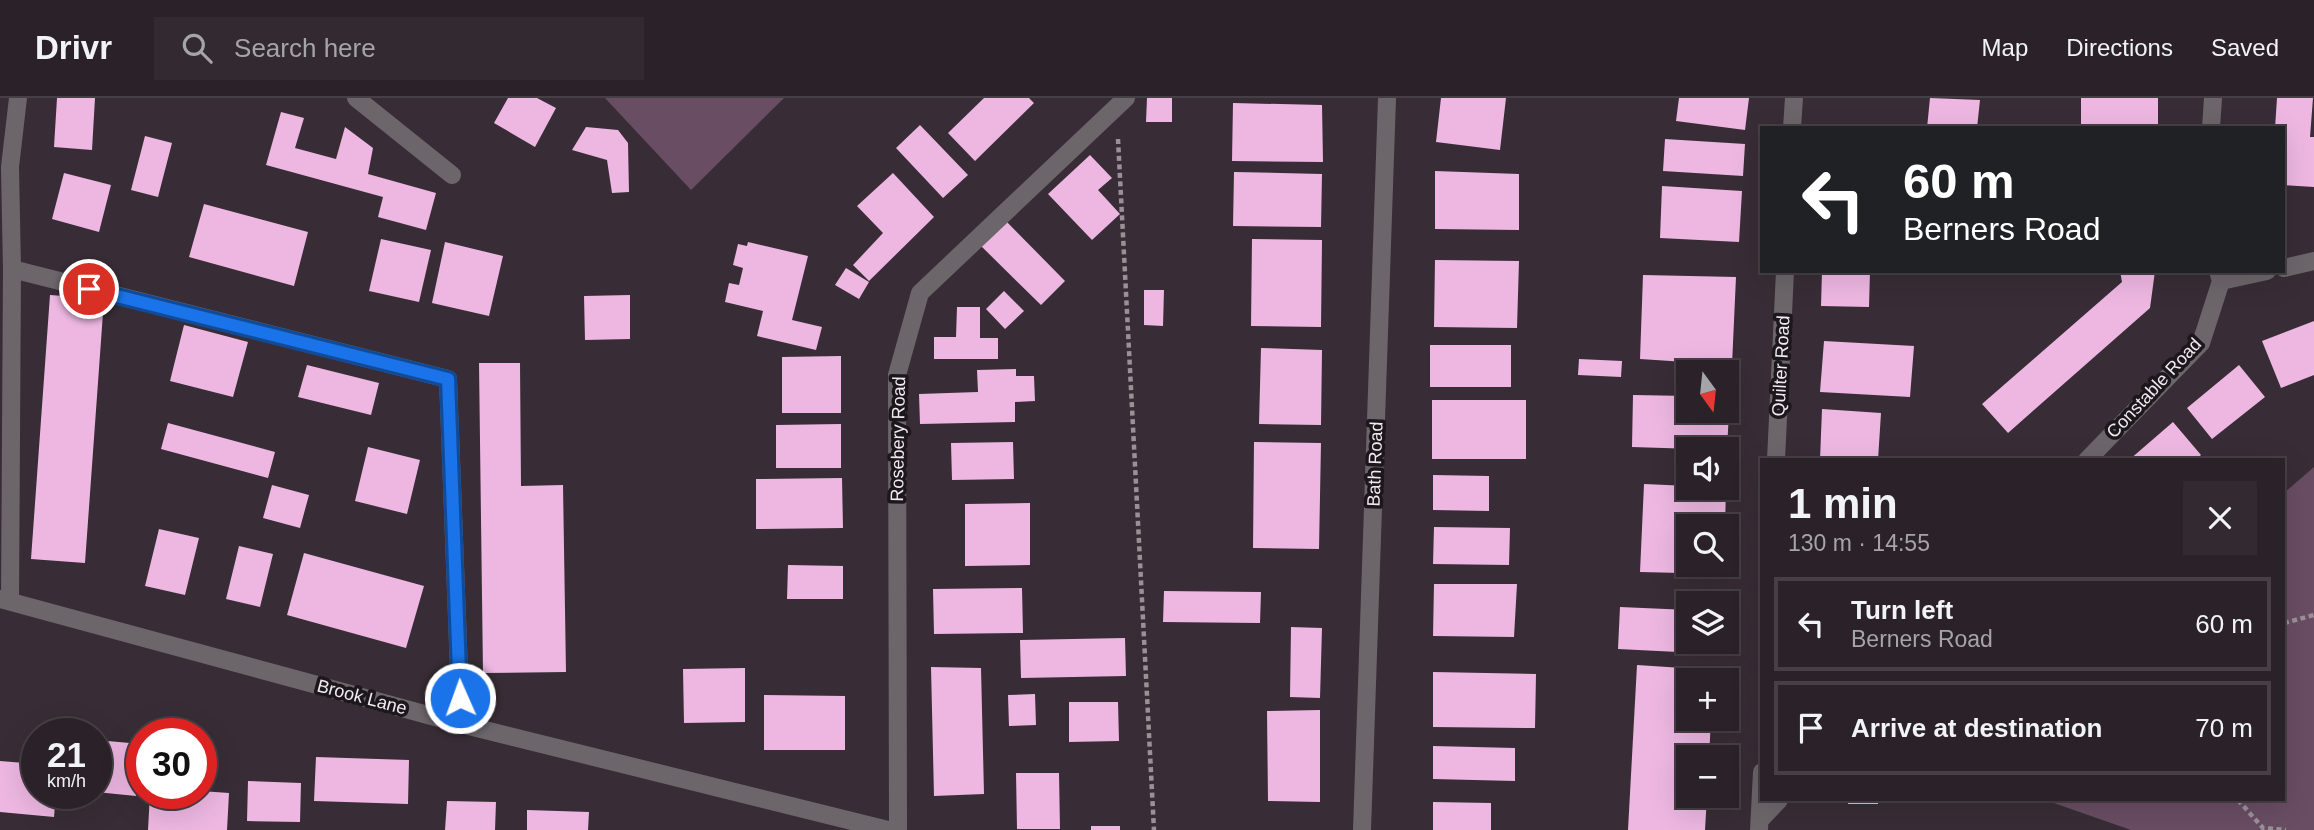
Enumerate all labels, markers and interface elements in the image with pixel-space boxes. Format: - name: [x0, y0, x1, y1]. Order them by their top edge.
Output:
- search box: [154, 17, 644, 80]
- text: Drivr: [35, 29, 112, 66]
- icon: search: [178, 29, 216, 67]
- text: Search here: [234, 33, 376, 63]
- text: Map: [1982, 34, 2028, 61]
- text: Directions: [2066, 34, 2173, 61]
- text: Saved: [2211, 34, 2279, 61]
- icon: left: [1788, 154, 1879, 245]
- text: 60 m: [1903, 154, 2015, 208]
- text: Berners Road: [1903, 211, 2100, 247]
- pin: [59, 259, 119, 319]
- icon: arrive: [70, 270, 108, 308]
- street label: Quilter Road: [1768, 315, 1794, 417]
- street label: Constable Road: [2103, 334, 2205, 442]
- north arrow: [1676, 360, 1740, 424]
- map controls: [1676, 360, 1739, 808]
- street label: Rosebery Road: [887, 376, 909, 502]
- street label: Bath Road: [1364, 421, 1386, 507]
- button: sound: [1676, 437, 1739, 500]
- text: 1 min: [1788, 480, 1898, 527]
- button: close: [2183, 481, 2257, 555]
- button: search: [1676, 514, 1739, 577]
- text: 130 m · 14:55: [1788, 530, 1930, 556]
- button: layers: [1676, 591, 1739, 654]
- text: Turn left: [1851, 595, 1953, 625]
- icon: left: [1792, 605, 1830, 643]
- text: 60 m: [2195, 609, 2253, 639]
- text: Berners Road: [1851, 626, 1993, 652]
- position arrow: [423, 661, 497, 735]
- button: +: [1676, 668, 1739, 731]
- street label: Brook Lane: [315, 675, 409, 719]
- icon: arrive: [1792, 709, 1830, 747]
- text: Arrive at destination: [1851, 713, 2102, 743]
- text: 70 m: [2195, 713, 2253, 743]
- speed limit sign: 30: [126, 718, 217, 809]
- text: 21: [47, 735, 86, 774]
- button: −: [1676, 745, 1739, 808]
- text: km/h: [47, 771, 86, 791]

